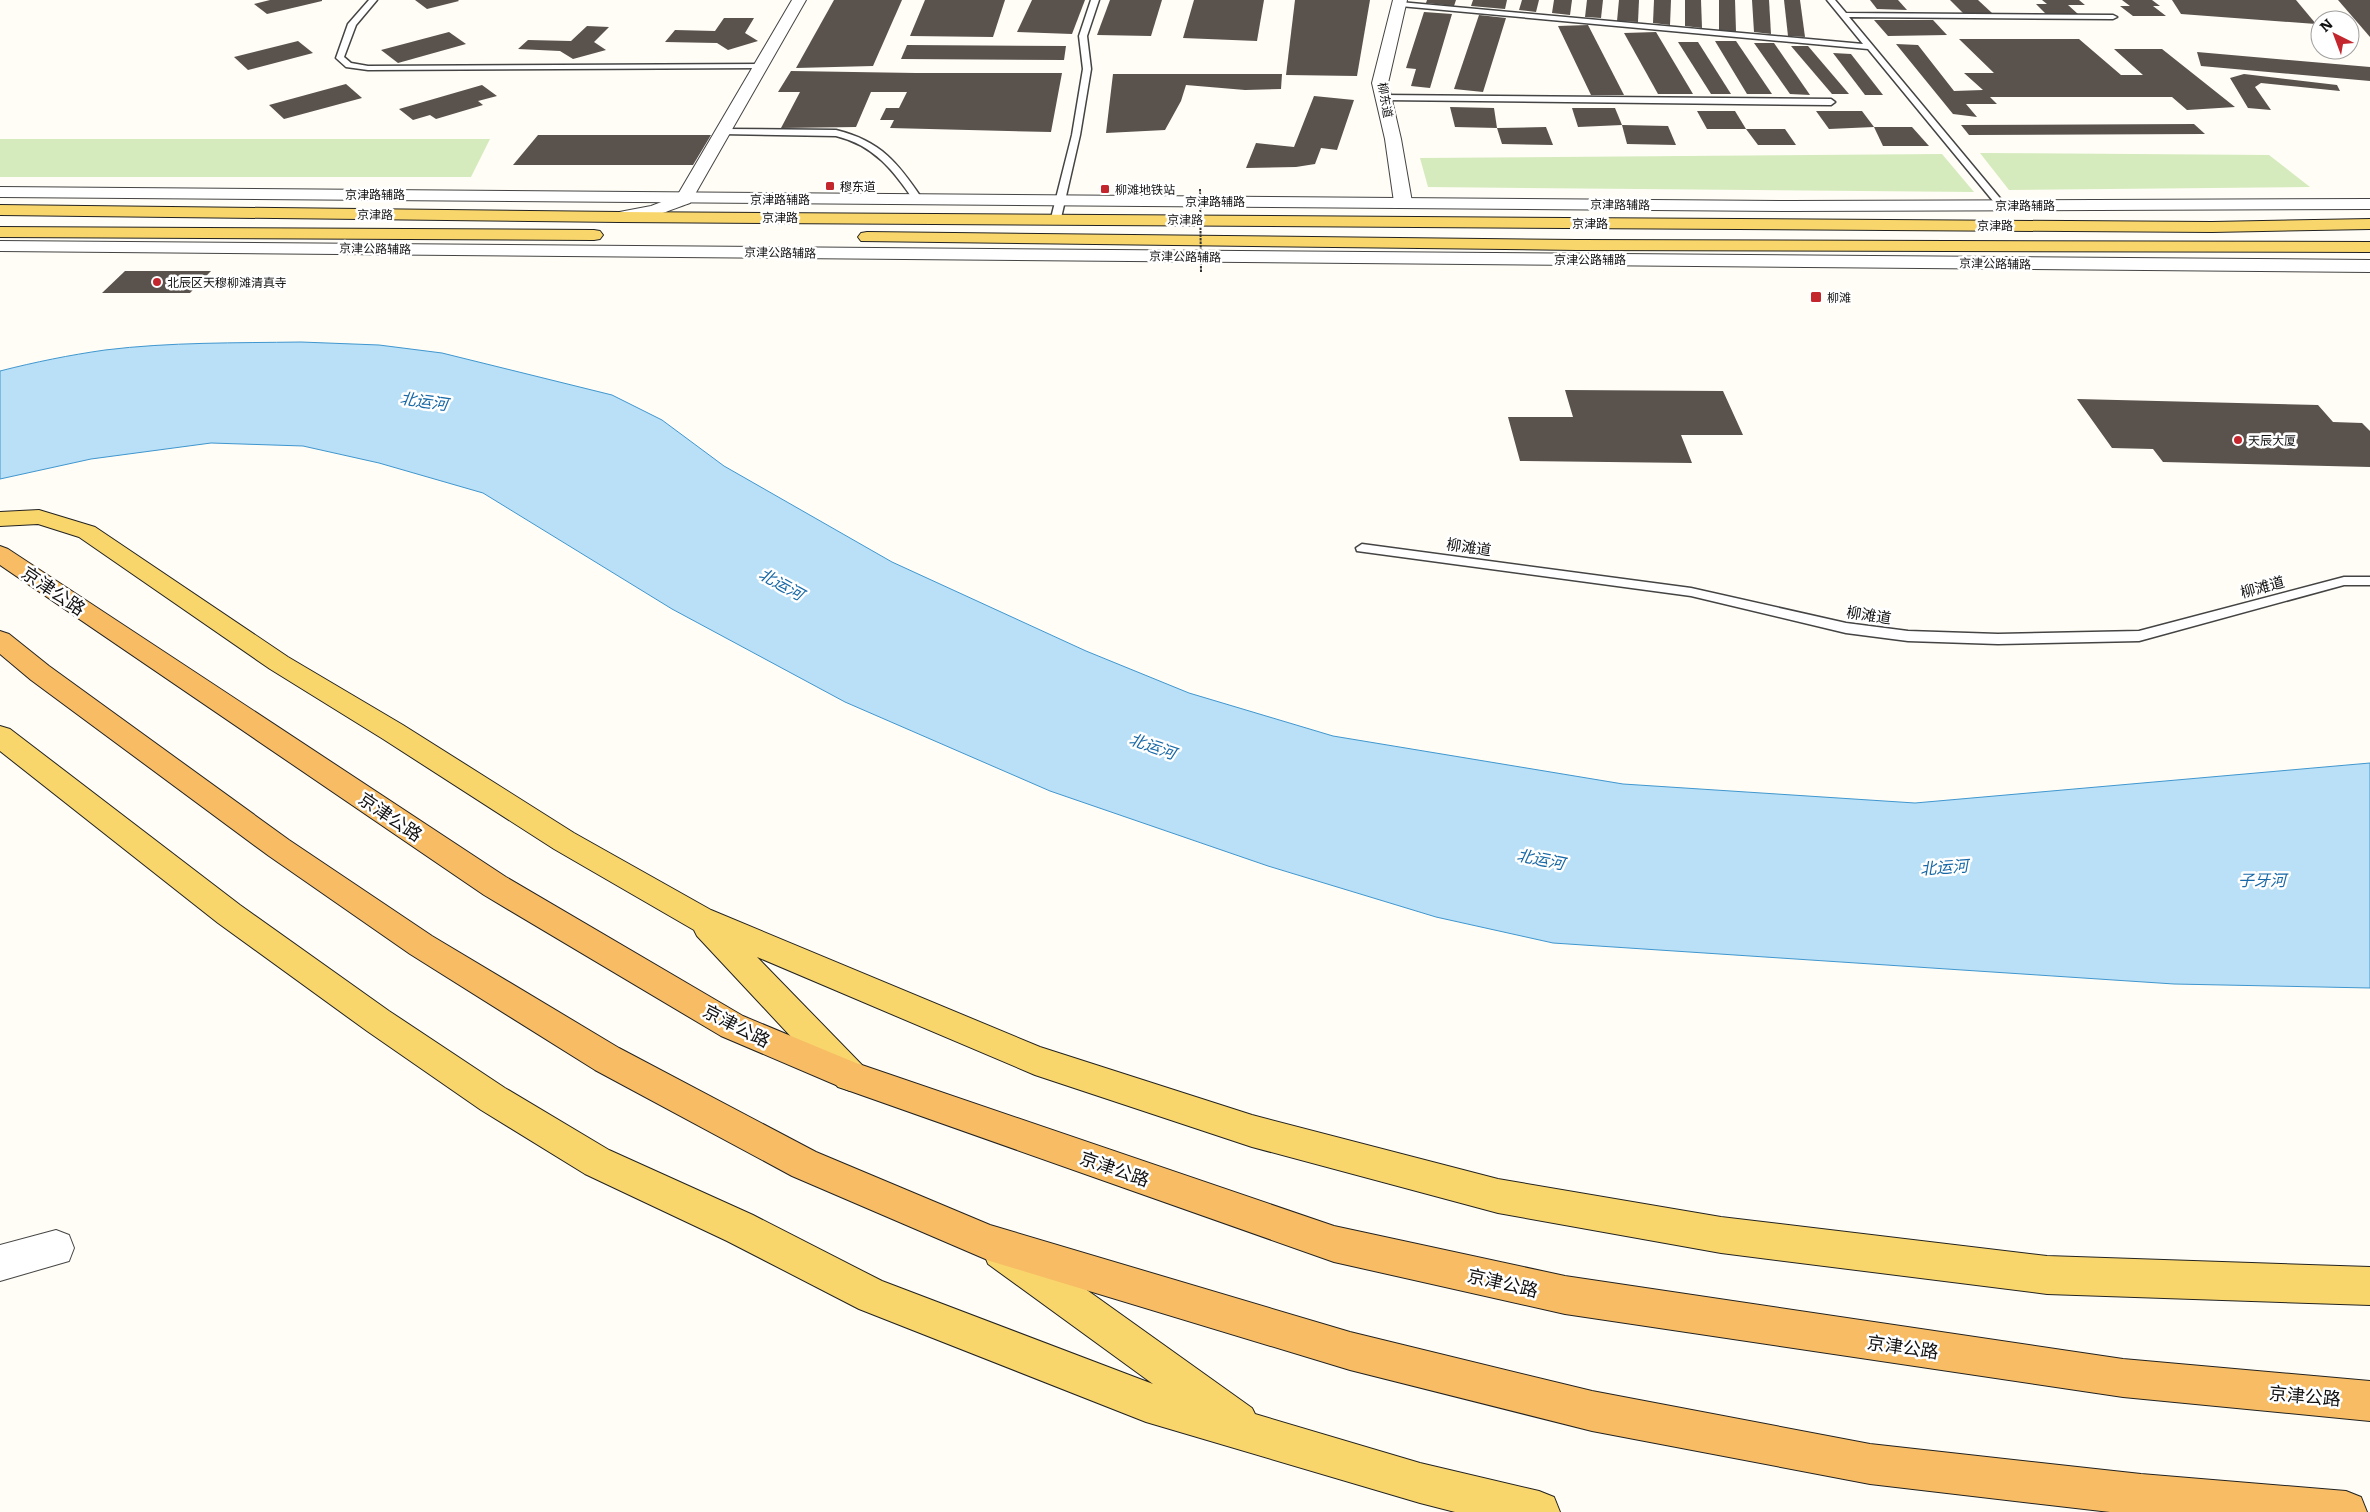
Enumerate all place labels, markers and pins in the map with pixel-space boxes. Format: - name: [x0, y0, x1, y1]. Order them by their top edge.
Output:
- place label: 穆东道: [840, 177, 876, 195]
- marker: 穆东道: [824, 180, 836, 192]
- place label: 柳滩地铁站: [1115, 180, 1175, 198]
- marker: 柳滩地铁站: [1099, 183, 1111, 195]
- place label: 北辰区天穆柳滩清真寺: [167, 273, 287, 291]
- marker: 北辰区天穆柳滩清真寺: [151, 276, 163, 288]
- place label: 柳滩: [1827, 288, 1851, 306]
- marker: 柳滩: [1809, 290, 1823, 304]
- place label: 天辰大厦: [2248, 431, 2296, 449]
- marker: 天辰大厦: [2232, 434, 2244, 446]

